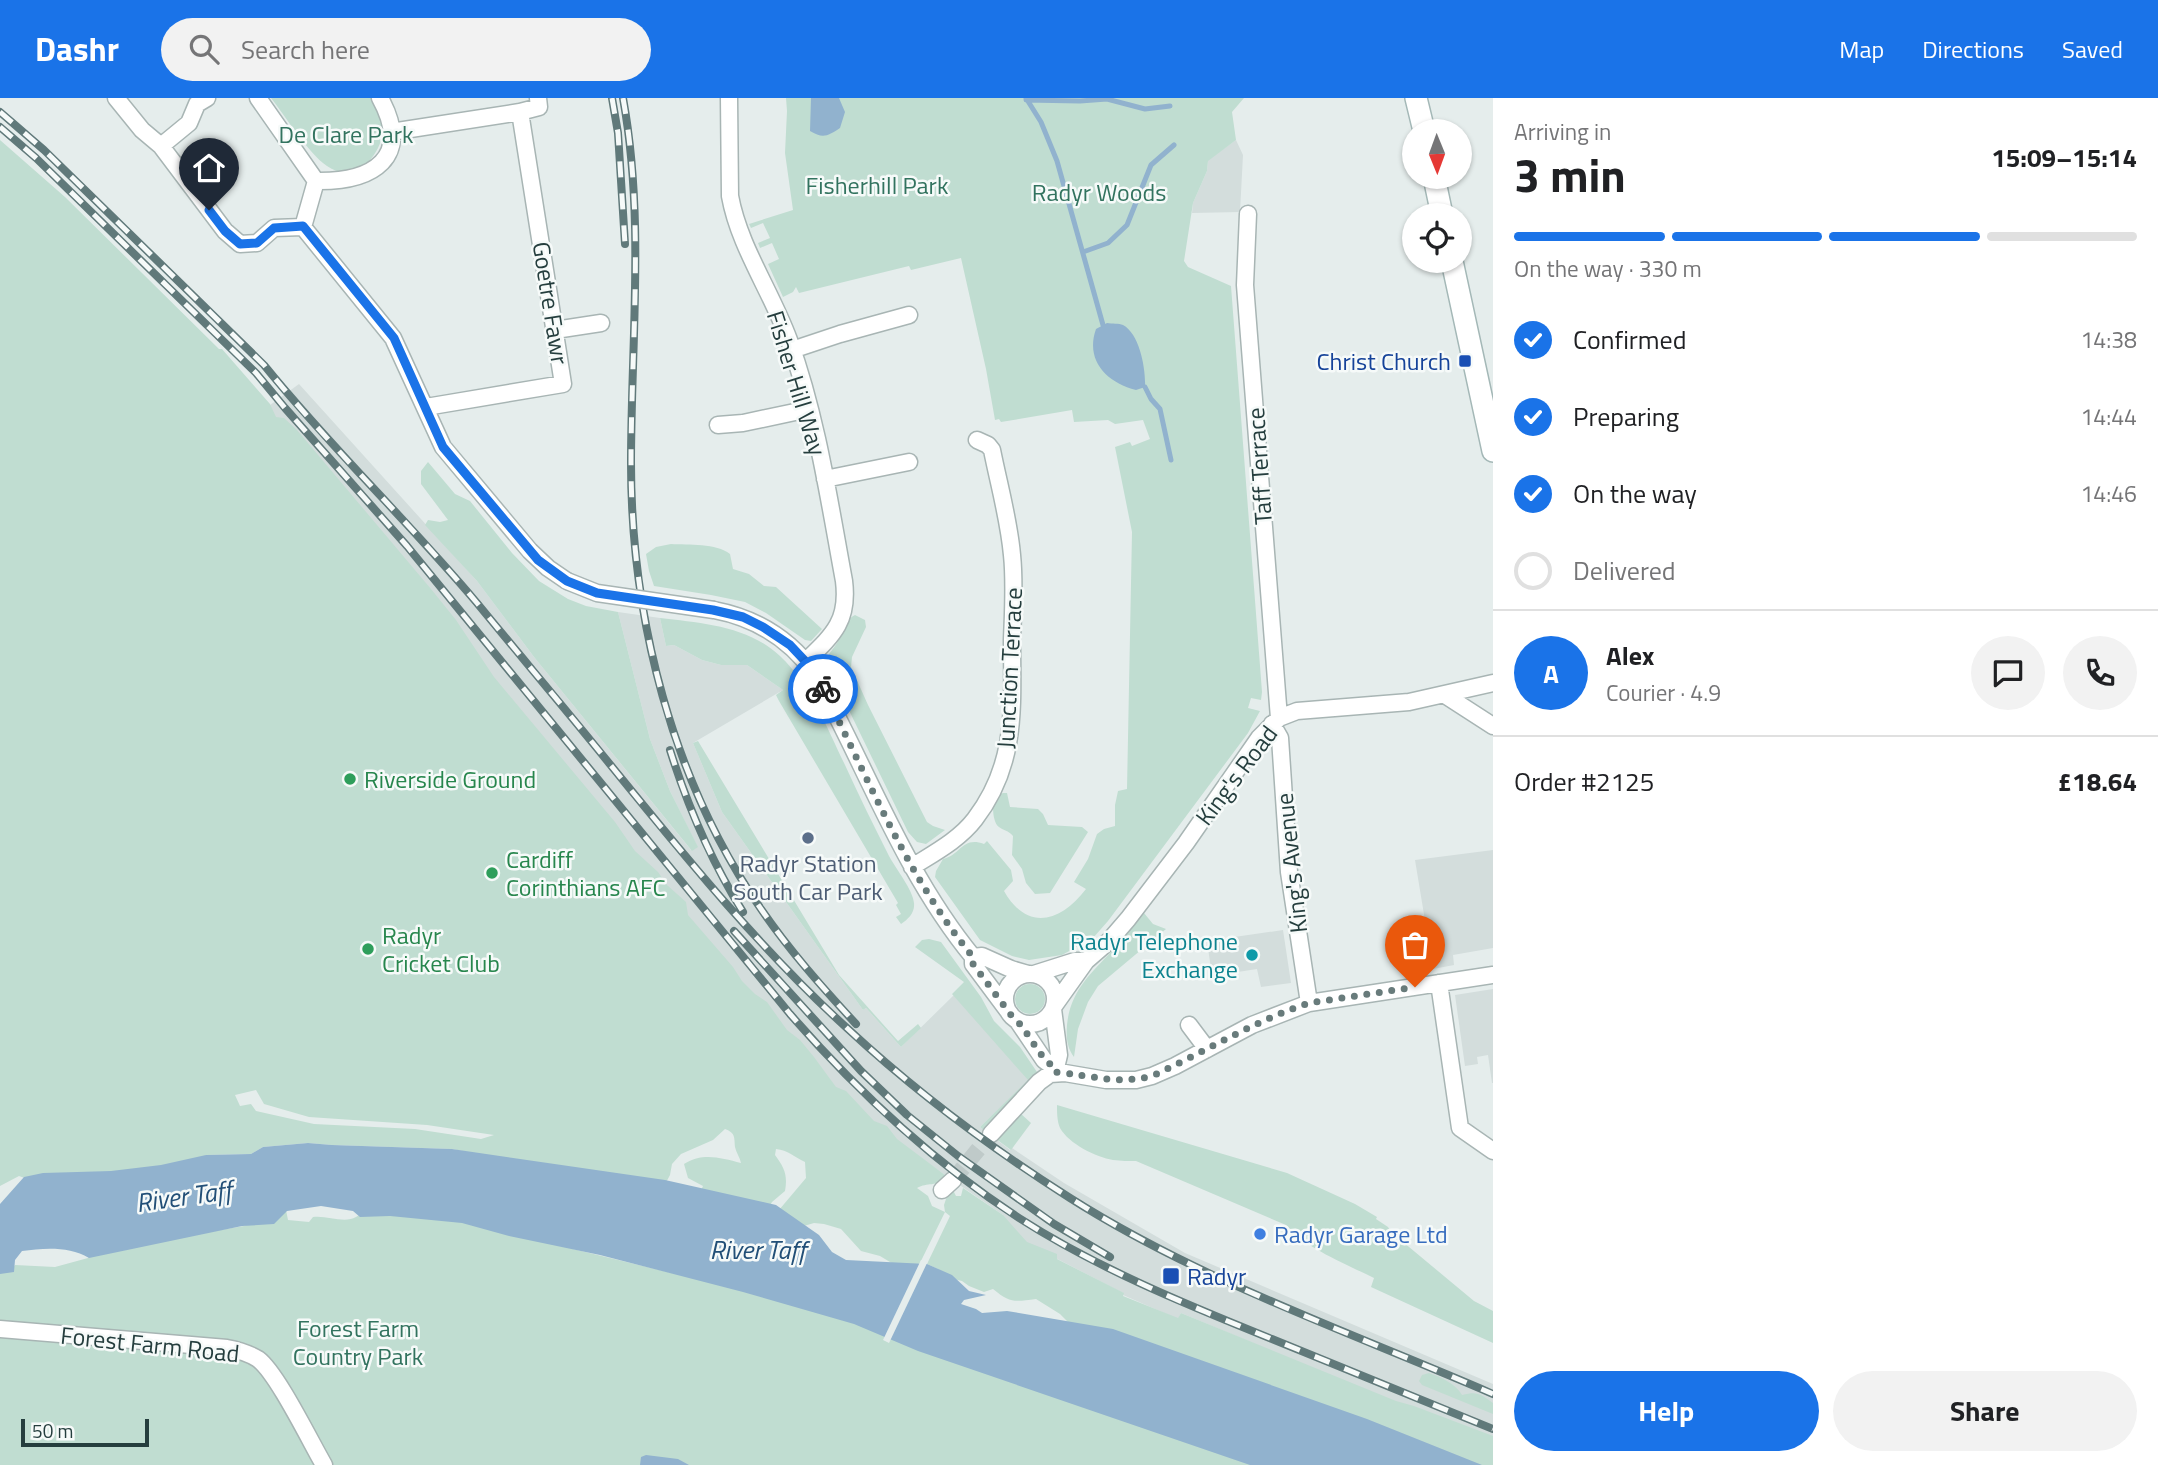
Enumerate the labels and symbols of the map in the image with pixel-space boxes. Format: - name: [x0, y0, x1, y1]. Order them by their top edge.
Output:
- park label: De Clare Park: [279, 116, 414, 152]
- north arrow: [1402, 119, 1472, 189]
- pin: [179, 138, 239, 210]
- park label: Fisherhill Park: [806, 167, 949, 203]
- park label: Radyr Woods: [1032, 174, 1166, 210]
- street label: Goetre Fawr: [524, 239, 578, 367]
- street label: Fisher Hill Way: [758, 306, 836, 460]
- place label: Christ Church: [1317, 343, 1451, 379]
- marker: Christ Church: [1457, 353, 1473, 369]
- street label: Taff Terrace: [1237, 406, 1281, 526]
- street label: Junction Terrace: [987, 587, 1031, 749]
- courier: [788, 654, 858, 724]
- street label: King's Road: [1186, 717, 1286, 833]
- place label: Riverside Ground: [364, 761, 536, 797]
- marker: Riverside Ground: [342, 771, 358, 787]
- street label: King's Avenue: [1266, 791, 1316, 935]
- marker: Radyr Station South Car Park: [800, 830, 816, 846]
- place label: Cardiff Corinthians AFC: [506, 841, 666, 905]
- place label: Radyr Station South Car Park: [733, 845, 883, 909]
- marker: Cardiff Corinthians AFC: [484, 865, 500, 881]
- pin: [1385, 915, 1445, 987]
- place label: Radyr Cricket Club: [382, 917, 500, 981]
- place label: Radyr Telephone Exchange: [1070, 923, 1238, 987]
- marker: Radyr Cricket Club: [360, 941, 376, 957]
- marker: Radyr Telephone Exchange: [1244, 947, 1260, 963]
- water label: River Taff: [133, 1169, 239, 1222]
- place label: Radyr Garage Ltd: [1274, 1216, 1448, 1252]
- marker: Radyr Garage Ltd: [1252, 1226, 1268, 1242]
- water label: River Taff: [710, 1230, 811, 1269]
- place label: Radyr: [1187, 1258, 1246, 1294]
- marker: Radyr: [1161, 1266, 1181, 1286]
- park label: Forest Farm Country Park: [293, 1310, 424, 1374]
- street label: Forest Farm Road: [59, 1317, 241, 1371]
- scale bar: [21, 1416, 149, 1448]

